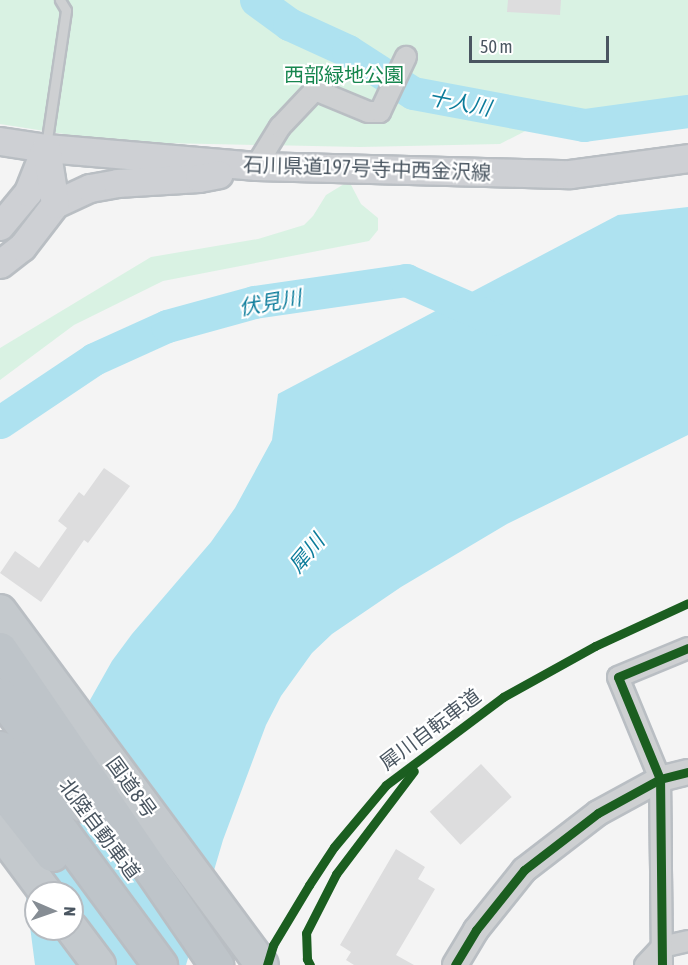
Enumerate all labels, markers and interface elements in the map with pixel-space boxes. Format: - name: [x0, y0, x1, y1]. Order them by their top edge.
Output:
- scale bar: [472, 24, 612, 62]
- text: 50 m: [480, 36, 512, 57]
- park label: 西部緑地公園: [284, 62, 404, 86]
- water label: 十人川: [427, 84, 493, 120]
- street label: 石川県道197号寺中西金沢線: [243, 152, 491, 184]
- water label: 伏見川: [237, 284, 303, 320]
- water label: 犀川: [283, 529, 329, 577]
- street label: 犀川自転車道: [375, 683, 485, 775]
- street label: 国道8号: [102, 752, 162, 822]
- street label: 北陸自動車道: [54, 774, 146, 884]
- north arrow: [24, 881, 84, 941]
- text: N: [61, 907, 79, 917]

